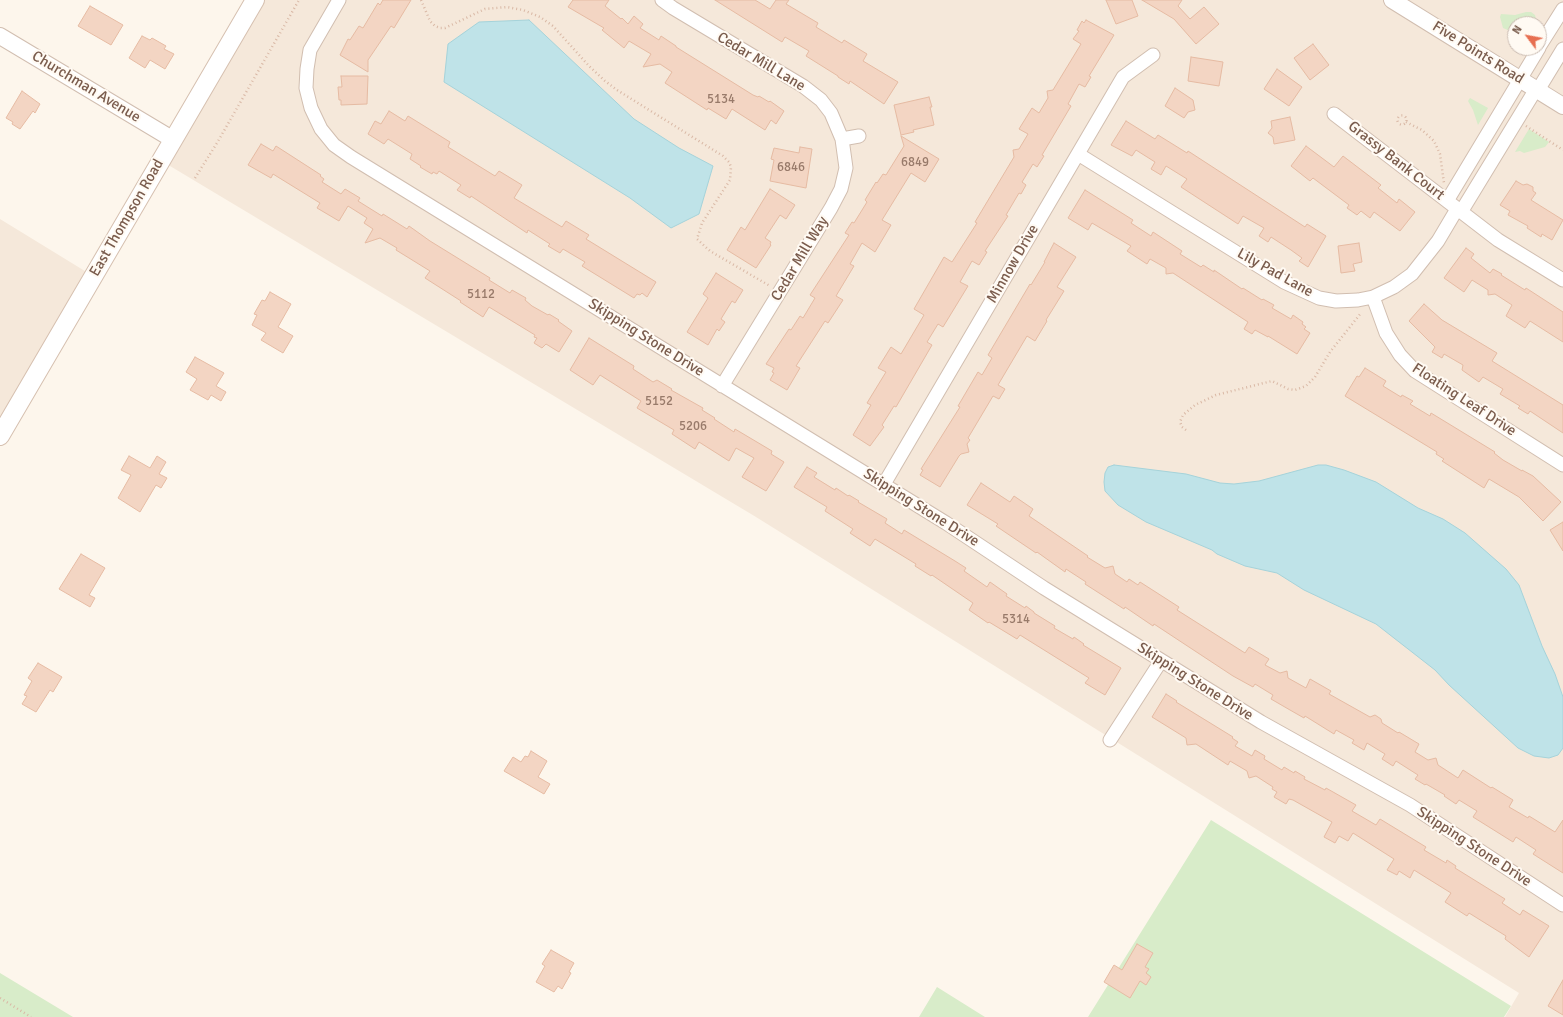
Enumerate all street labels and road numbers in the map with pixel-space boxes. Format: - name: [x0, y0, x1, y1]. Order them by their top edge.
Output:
- street label: Five Points Road: [1429, 18, 1527, 88]
- street label: Cedar Mill Lane: [714, 29, 808, 95]
- street label: Churchman Avenue: [28, 47, 144, 127]
- street label: Grassy Bank Court: [1344, 118, 1448, 204]
- street label: East Thompson Road: [86, 156, 168, 280]
- street label: Cedar Mill Way: [768, 213, 832, 305]
- street label: Minnow Drive: [983, 221, 1043, 307]
- street label: Lily Pad Lane: [1234, 245, 1316, 301]
- street label: Skipping Stone Drive: [585, 295, 707, 381]
- street label: Floating Leaf Drive: [1409, 360, 1519, 440]
- street label: Skipping Stone Drive: [860, 465, 982, 551]
- street label: Skipping Stone Drive: [1134, 639, 1256, 725]
- street label: Skipping Stone Drive: [1413, 803, 1535, 891]

